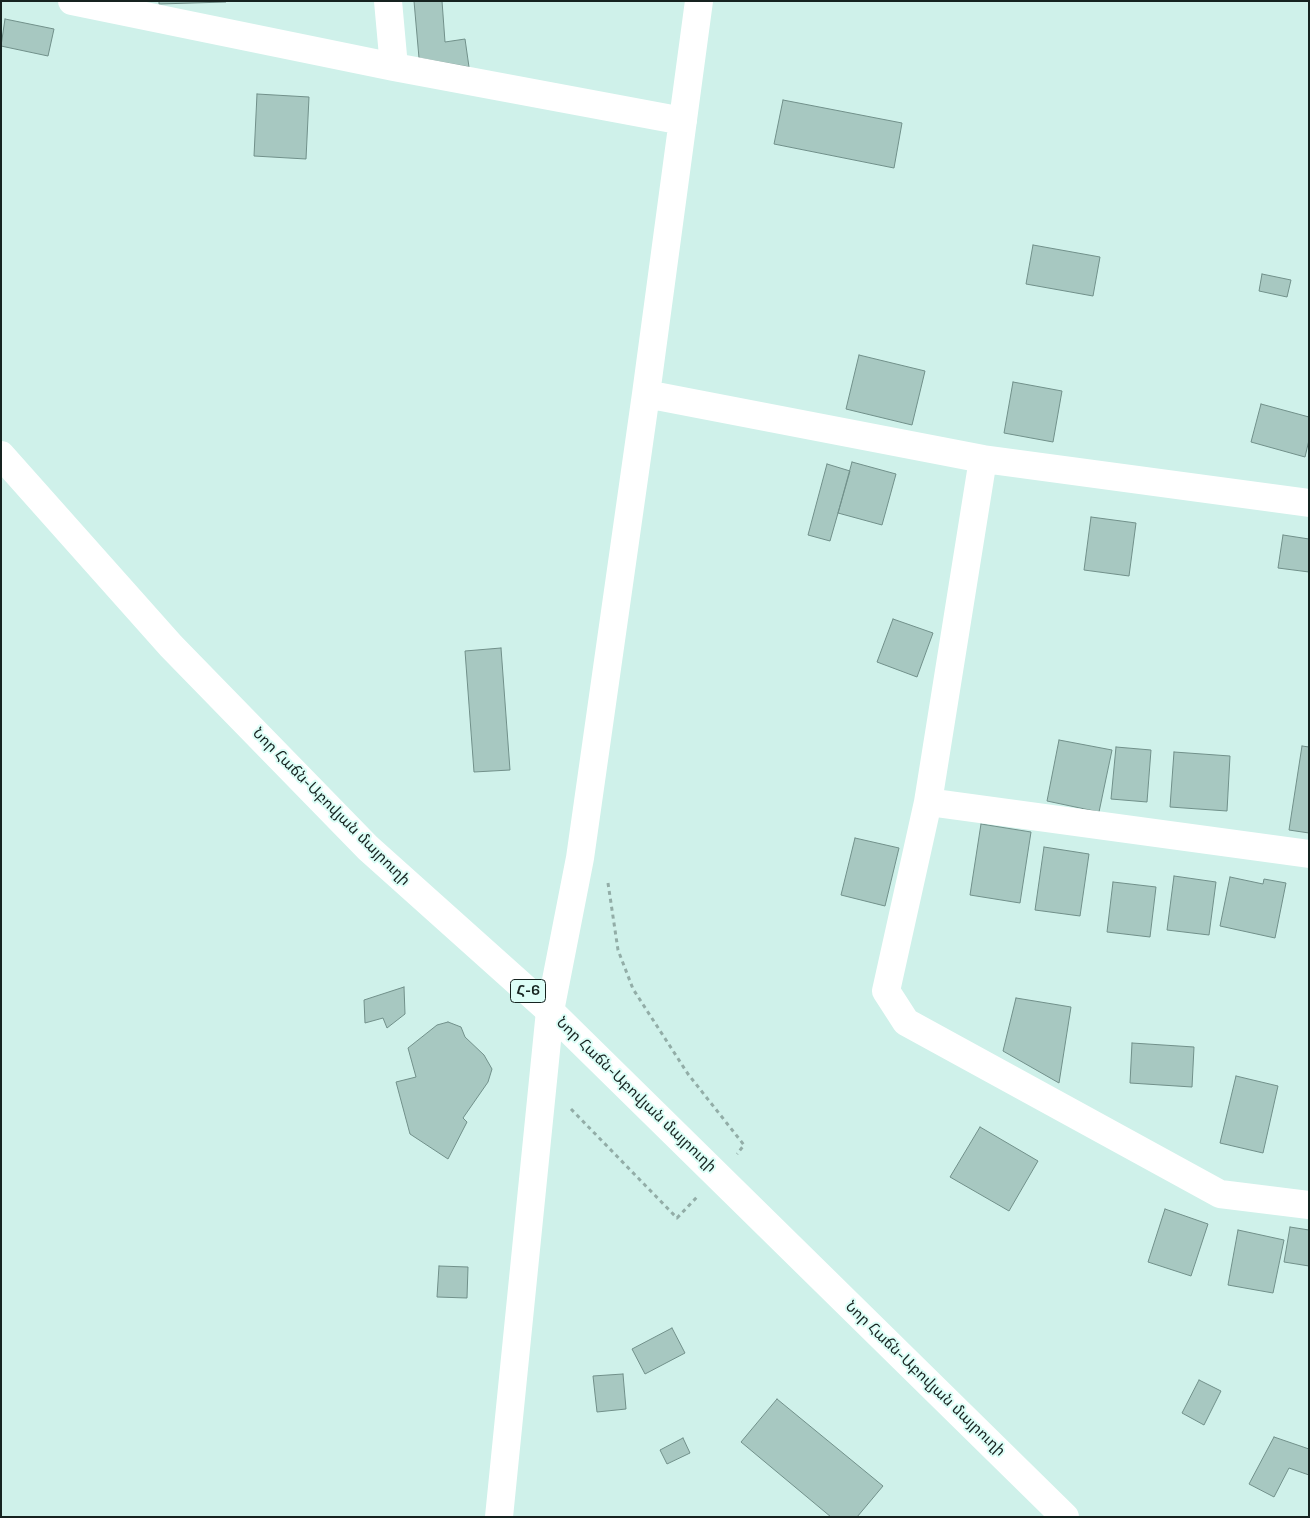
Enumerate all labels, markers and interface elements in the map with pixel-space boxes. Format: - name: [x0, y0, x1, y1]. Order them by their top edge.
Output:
- street label: Նոր Հաճն-Աբովյան մայրուղի: [249, 725, 413, 889]
- road number: Հ-6: [510, 979, 546, 1002]
- street label: Նոր Հաճն-Աբովյան մայրուղի: [552, 1014, 720, 1176]
- street label: Նոր Հաճն-Աբովյան մայրուղի: [841, 1298, 1009, 1460]

